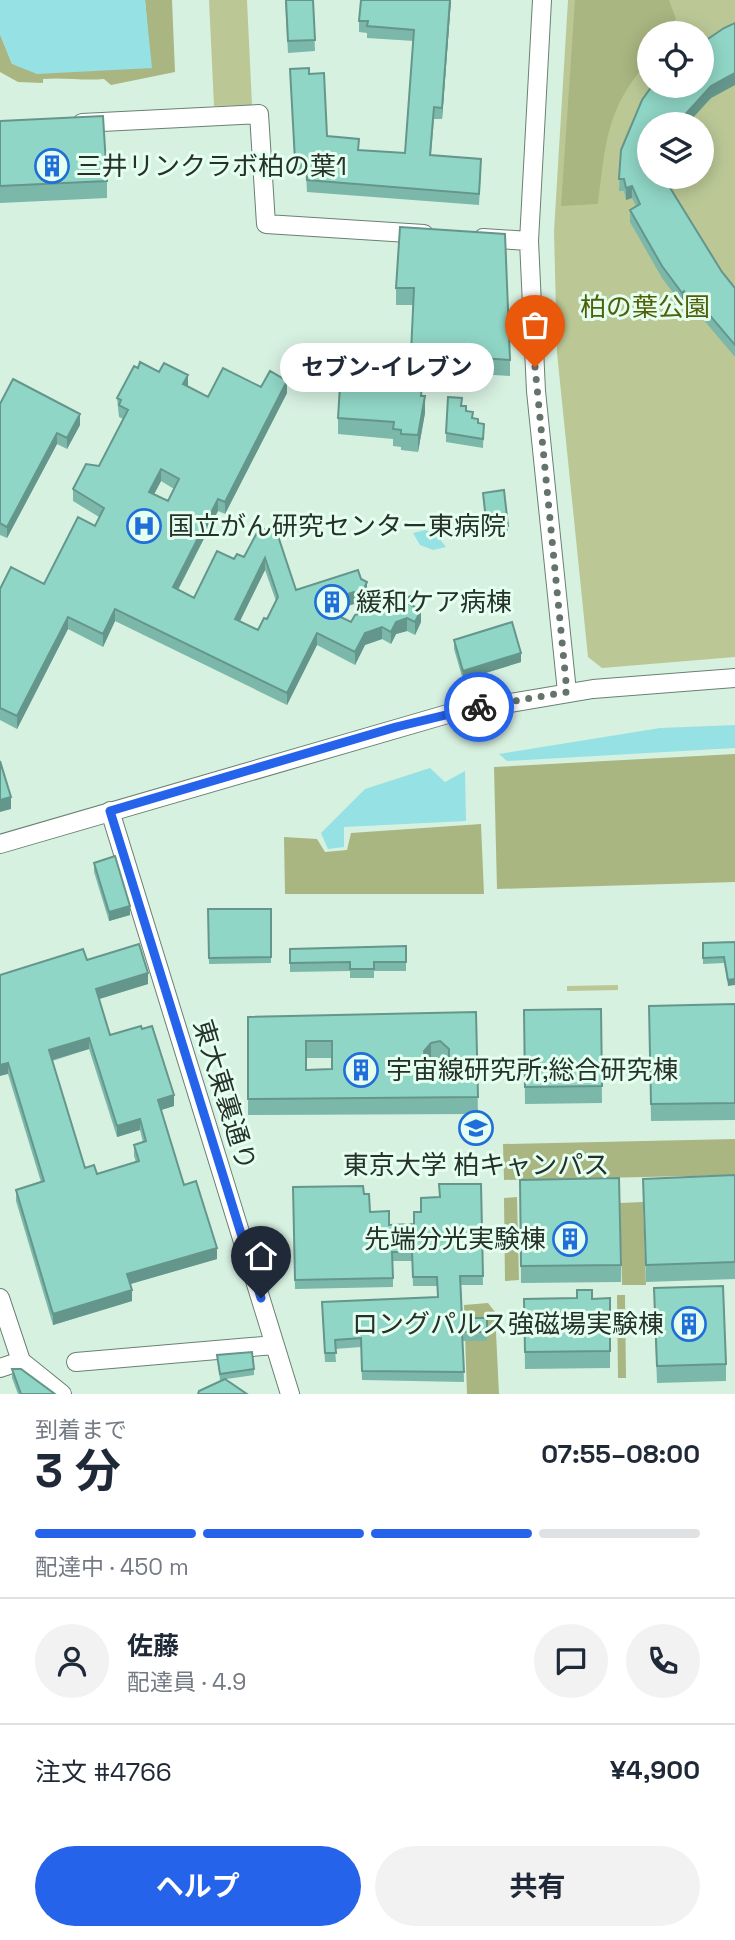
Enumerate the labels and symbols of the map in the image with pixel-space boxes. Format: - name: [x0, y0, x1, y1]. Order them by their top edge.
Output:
- building icon: 三井リンクラボ柏の葉1: [33, 147, 71, 185]
- place label: 三井リンクラボ柏の葉1: [76, 149, 347, 183]
- park label: 柏の葉公園: [580, 290, 710, 324]
- pin: [505, 295, 565, 367]
- callout: セブン-イレブン: [280, 342, 493, 392]
- hospital icon: 国立がん研究センター東病院: [125, 507, 163, 545]
- place label: 国立がん研究センター東病院: [168, 509, 506, 543]
- building icon: 緩和ケア病棟: [313, 583, 351, 621]
- place label: 緩和ケア病棟: [356, 585, 512, 619]
- courier: [444, 672, 514, 742]
- street label: 東大東裏通り: [186, 1015, 264, 1175]
- building icon: 宇宙線研究所;総合研究棟: [342, 1051, 380, 1089]
- place label: 宇宙線研究所;総合研究棟: [386, 1053, 679, 1087]
- school or university icon: 東京大学 柏キャンパス: [457, 1109, 495, 1147]
- place label: 東京大学 柏キャンパス: [343, 1148, 609, 1182]
- building icon: 先端分光実験棟: [551, 1220, 589, 1258]
- place label: 先端分光実験棟: [364, 1222, 546, 1256]
- pin: [231, 1226, 291, 1298]
- building icon: ロングパルス強磁場実験棟: [670, 1305, 708, 1343]
- place label: ロングパルス強磁場実験棟: [352, 1307, 664, 1341]

